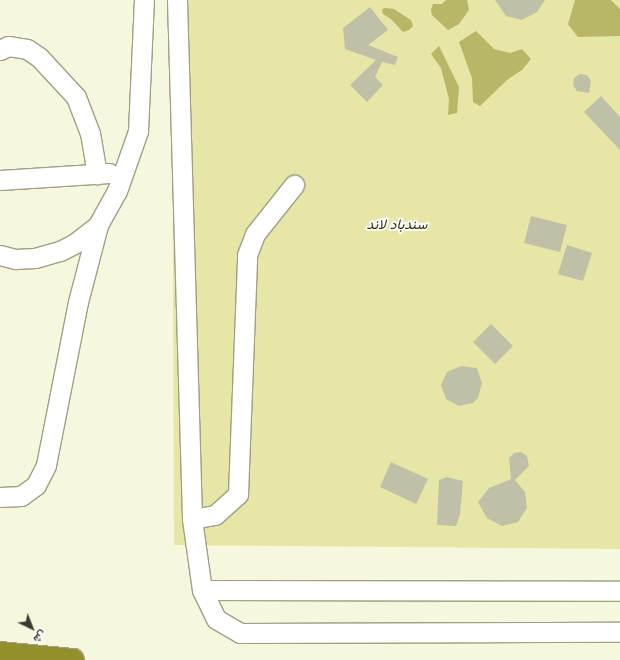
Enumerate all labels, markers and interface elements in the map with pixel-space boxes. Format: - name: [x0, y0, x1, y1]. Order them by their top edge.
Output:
- park label: سندباد لاند: [367, 216, 427, 232]
- north arrow: [12, 608, 52, 648]
- text: ش: [31, 627, 50, 646]

